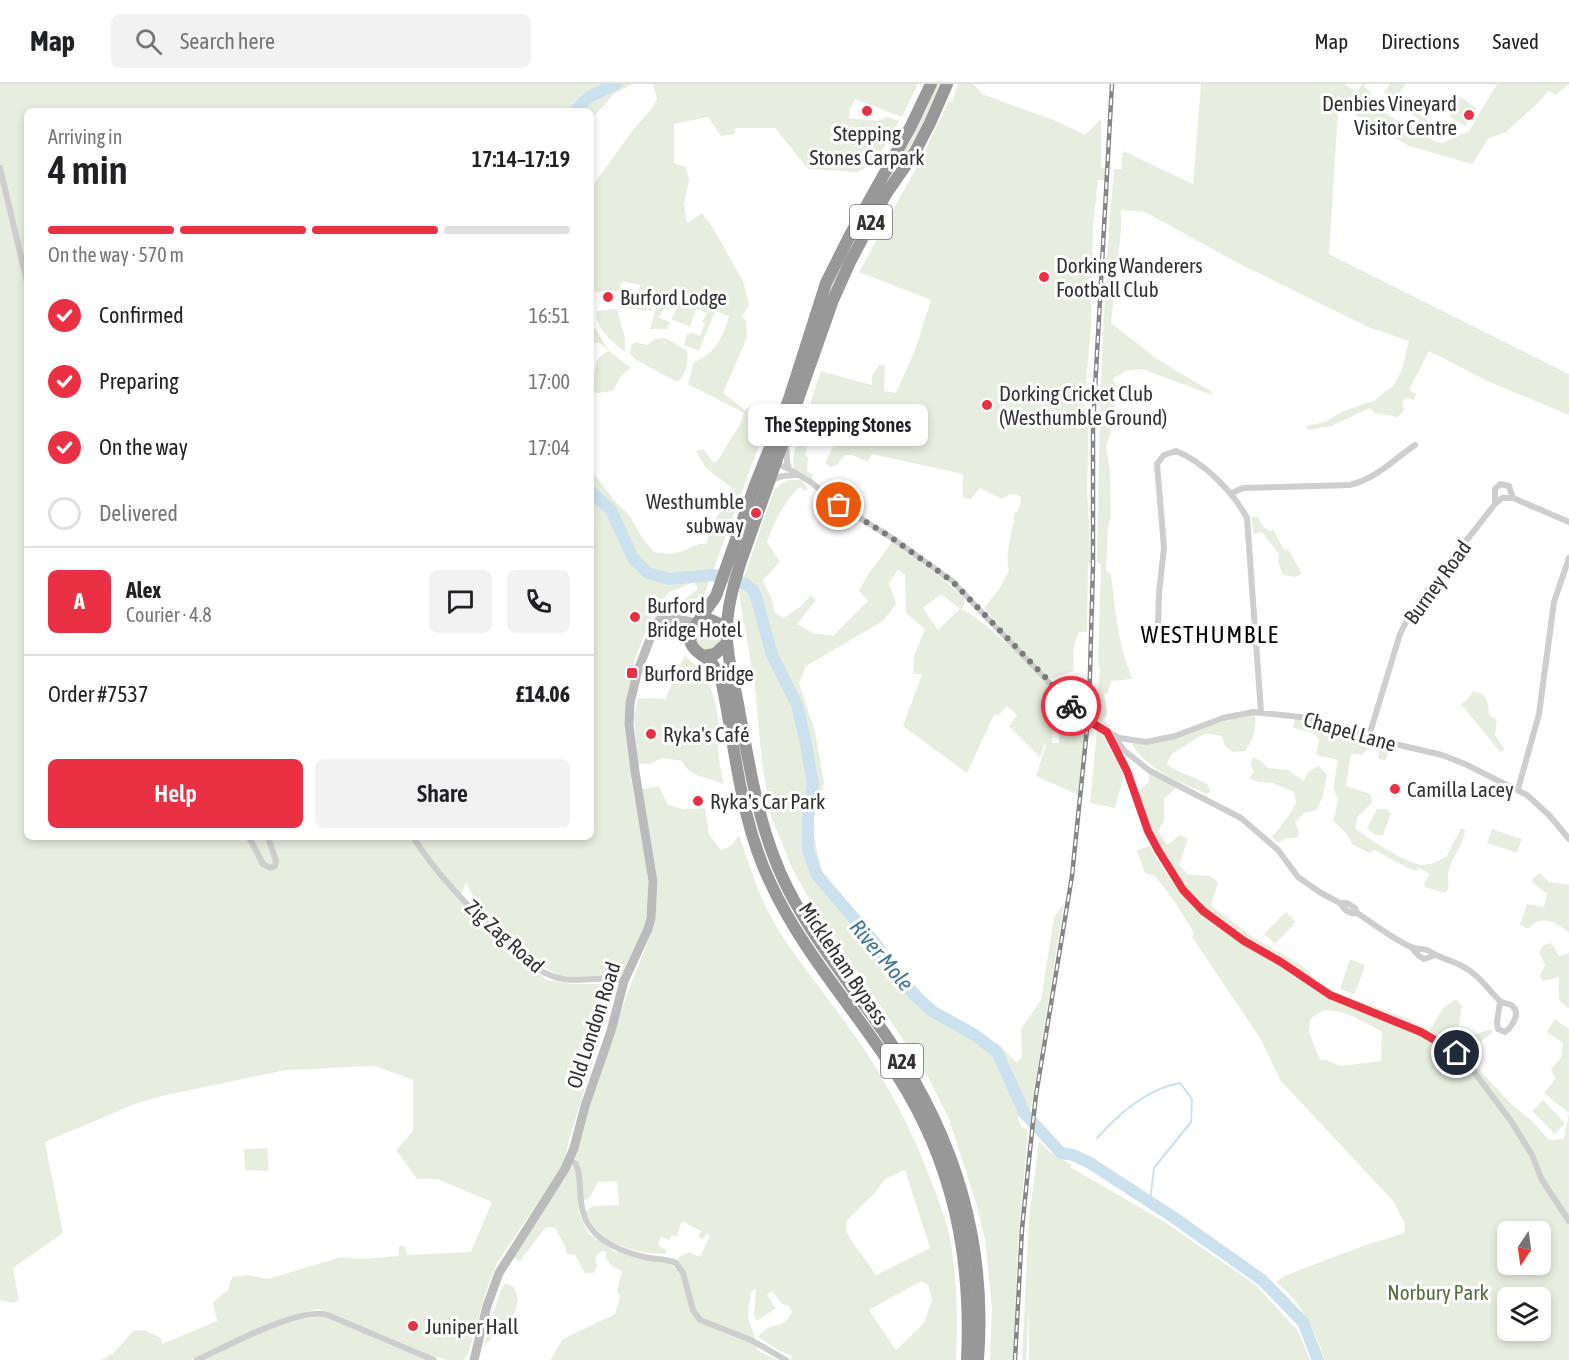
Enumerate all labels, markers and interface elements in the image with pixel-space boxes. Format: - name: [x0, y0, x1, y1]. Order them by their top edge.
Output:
- search box: [111, 14, 531, 68]
- text: Map: [30, 25, 75, 57]
- icon: search: [132, 25, 165, 58]
- text: Search here: [180, 28, 275, 54]
- text: Map: [1314, 29, 1348, 53]
- text: Directions: [1381, 29, 1460, 53]
- text: Saved: [1493, 29, 1539, 53]
- place label: Denbies Vineyard Visitor Centre: [1322, 91, 1457, 139]
- marker: Stepping Stones Carpark: [860, 104, 874, 118]
- marker: Denbies Vineyard Visitor Centre: [1462, 108, 1476, 122]
- place label: Stepping Stones Carpark: [809, 121, 925, 169]
- text: Arriving in: [48, 125, 122, 148]
- text: 17:14–17:19: [472, 146, 570, 172]
- text: 4 min: [48, 148, 128, 192]
- road number: A24: [850, 205, 892, 239]
- text: On the way · 570 m: [48, 243, 184, 266]
- place label: Dorking Wanderers Football Club: [1056, 253, 1203, 301]
- marker: Dorking Wanderers Football Club: [1037, 270, 1051, 284]
- place label: Burford Lodge: [620, 285, 727, 309]
- marker: Burford Lodge: [601, 290, 615, 304]
- icon: check: [48, 299, 81, 332]
- text: Confirmed: [99, 302, 184, 328]
- text: 16:51: [529, 304, 570, 327]
- icon: check: [48, 365, 81, 398]
- text: Preparing: [99, 368, 179, 394]
- text: 17:00: [528, 370, 570, 393]
- place label: Dorking Cricket Club (Westhumble Ground): [999, 381, 1167, 429]
- marker: Dorking Cricket Club (Westhumble Ground): [980, 398, 994, 412]
- callout: The Stepping Stones: [749, 403, 929, 445]
- text: The Stepping Stones: [765, 413, 911, 436]
- icon: check: [48, 431, 81, 464]
- text: On the way: [99, 434, 188, 460]
- text: 17:04: [528, 436, 570, 459]
- pin: [813, 479, 864, 530]
- icon: bag: [822, 488, 855, 521]
- place label: Westhumble subway: [646, 489, 744, 537]
- text: Delivered: [99, 500, 178, 526]
- marker: Westhumble subway: [749, 506, 763, 520]
- street label: Burney Road: [1399, 536, 1475, 628]
- button: chat: [429, 570, 492, 633]
- button: phone: [507, 570, 570, 633]
- text: Alex: [126, 577, 161, 603]
- text: A: [74, 588, 85, 614]
- place label: Burford Bridge Hotel: [647, 593, 742, 641]
- text: Courier · 4.8: [126, 603, 212, 626]
- marker: Burford Bridge Hotel: [628, 610, 642, 624]
- district label: WESTHUMBLE: [1141, 621, 1279, 648]
- place label: Burford Bridge: [644, 661, 754, 685]
- marker: Burford Bridge: [625, 666, 639, 680]
- courier: [1041, 676, 1101, 736]
- text: Order #7537: [48, 681, 148, 707]
- text: £14.06: [515, 681, 570, 707]
- icon: bike: [1055, 690, 1088, 723]
- street label: Chapel Lane: [1301, 706, 1399, 756]
- place label: Ryka's Café: [663, 722, 749, 746]
- marker: Ryka's Café: [644, 727, 658, 741]
- button: Help: [48, 759, 303, 828]
- button: Share: [315, 759, 570, 828]
- place label: Camilla Lacey: [1407, 777, 1514, 801]
- marker: Camilla Lacey: [1388, 782, 1402, 796]
- place label: Ryka's Car Park: [710, 789, 825, 813]
- marker: Ryka's Car Park: [691, 794, 705, 808]
- street label: Zig Zag Road: [461, 894, 549, 978]
- street label: Mickleham Bypass: [794, 897, 894, 1029]
- water label: River Mole: [845, 914, 919, 996]
- street label: Old London Road: [561, 959, 625, 1091]
- pin: [1431, 1027, 1482, 1078]
- icon: home: [1440, 1036, 1473, 1069]
- road number: A24: [881, 1044, 923, 1078]
- north arrow: [1497, 1221, 1551, 1275]
- map controls: [1497, 1221, 1551, 1341]
- park label: Norbury Park: [1387, 1280, 1489, 1304]
- button: layers: [1497, 1287, 1551, 1341]
- place label: Juniper Hall: [425, 1314, 519, 1338]
- marker: Juniper Hall: [406, 1319, 420, 1333]

